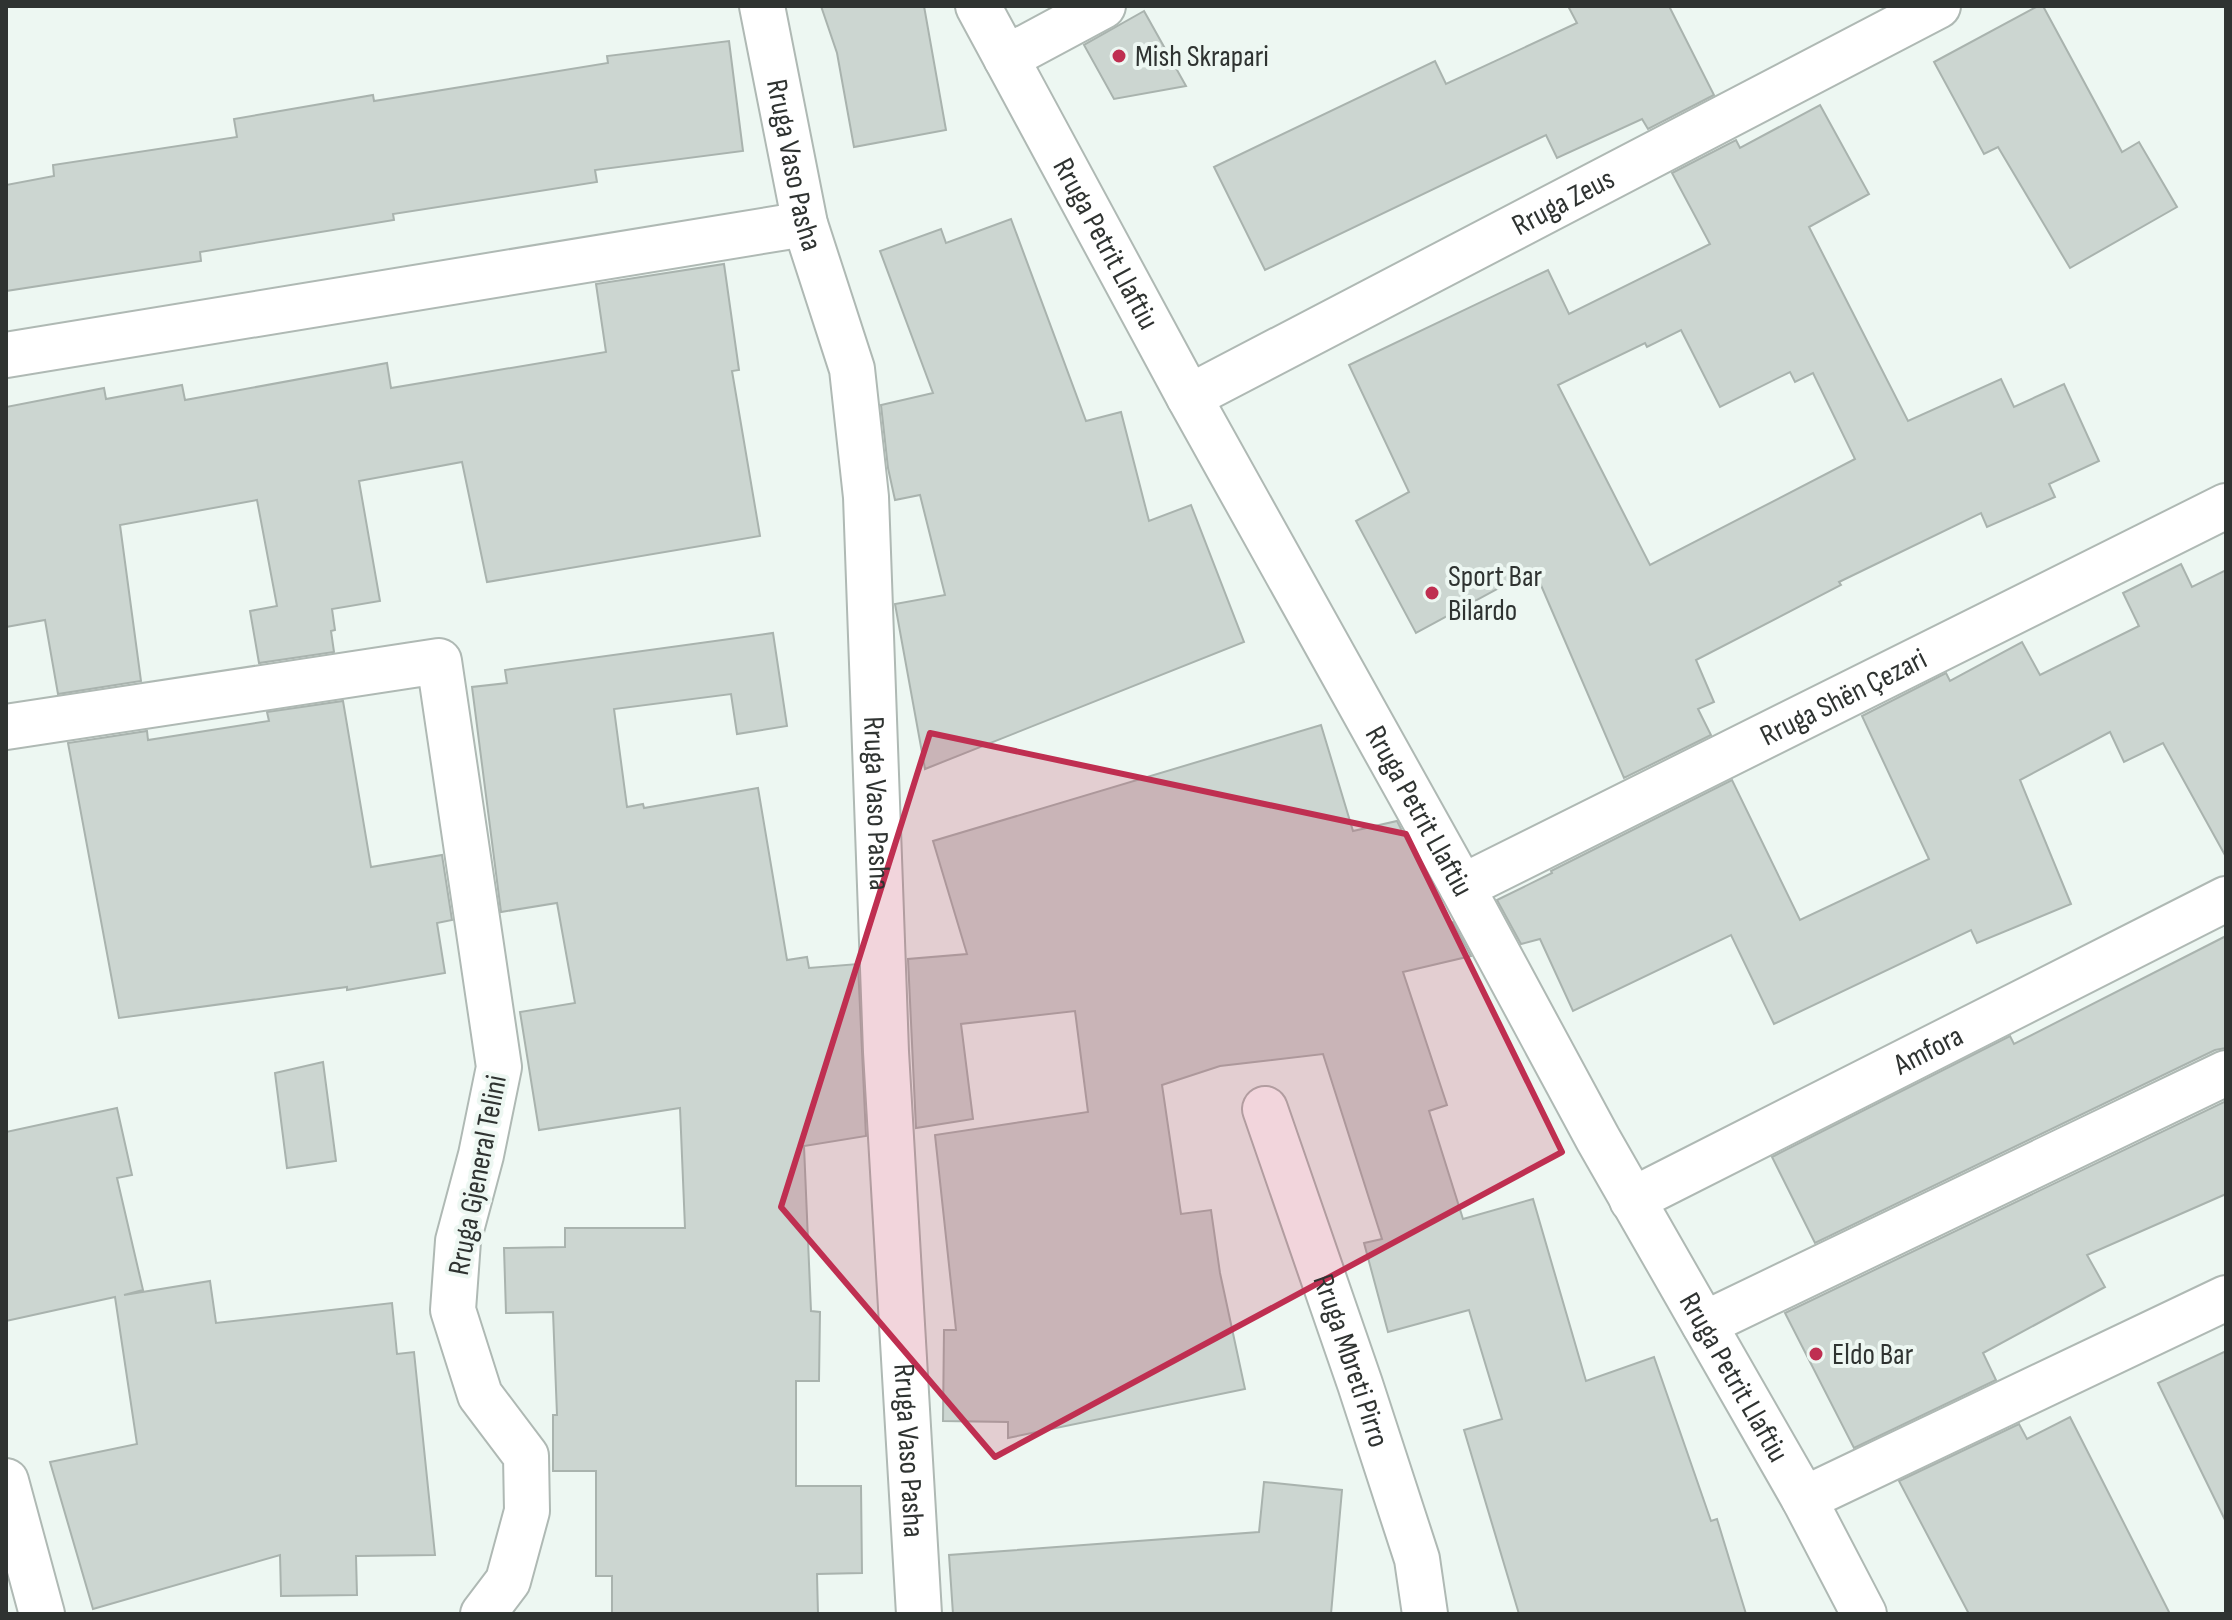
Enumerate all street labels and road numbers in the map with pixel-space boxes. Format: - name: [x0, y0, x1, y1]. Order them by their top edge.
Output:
- street label: Rruga Vaso Pasha: [758, 76, 829, 255]
- street label: Rruga Petrit Llaftiu: [1045, 152, 1166, 336]
- street label: Rruga Zeus: [1506, 161, 1621, 244]
- street label: Rruga Shën Çezari: [1755, 641, 1933, 754]
- street label: Rruga Vaso Pasha: [855, 716, 897, 891]
- street label: Rruga Petrit Llaftiu: [1357, 720, 1480, 903]
- street label: Amfora: [1887, 1018, 1969, 1084]
- street label: Rruga Gjeneral Telini: [441, 1072, 515, 1278]
- street label: Rruga Mbreti Pirro: [1304, 1270, 1396, 1452]
- street label: Rruga Petrit Llaftiu: [1671, 1287, 1796, 1469]
- street label: Rruga Vaso Pasha: [885, 1363, 931, 1539]

